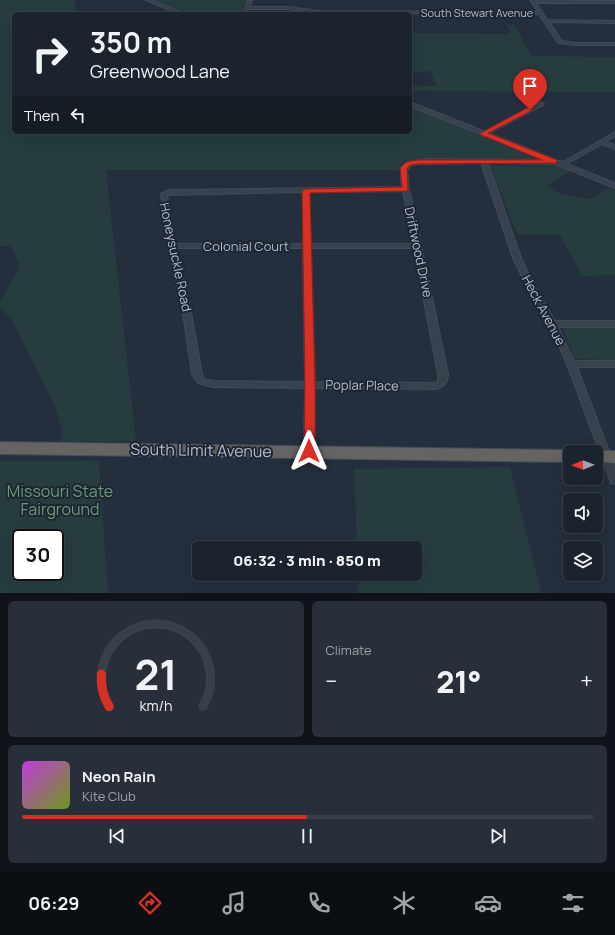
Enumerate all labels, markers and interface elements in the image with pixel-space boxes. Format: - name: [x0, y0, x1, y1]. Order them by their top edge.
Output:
- street label: South Stewart Avenue: [421, 5, 534, 20]
- text: 350 m: [90, 23, 172, 61]
- icon: right: [24, 28, 76, 80]
- text: Greenwood Lane: [90, 59, 230, 83]
- pin: [513, 69, 547, 110]
- icon: arrive: [519, 75, 541, 97]
- icon: left: [67, 104, 89, 126]
- text: Then: [24, 105, 59, 126]
- street label: Honeysuckle Road: [156, 201, 196, 313]
- street label: Driftwood Drive: [401, 205, 437, 299]
- street label: Colonial Court: [203, 237, 289, 255]
- street label: Heck Avenue: [518, 272, 570, 349]
- street label: Poplar Place: [325, 375, 399, 395]
- position arrow: [288, 430, 330, 472]
- street label: South Limit Avenue: [130, 438, 272, 462]
- north arrow: [563, 445, 603, 485]
- map controls: [563, 445, 603, 581]
- park label: Missouri State Fairground: [7, 480, 113, 520]
- button: sound: [563, 493, 603, 533]
- speed limit sign: 30: [12, 529, 64, 581]
- button: layers: [563, 541, 603, 581]
- text: 06:32 · 3 min · 850 m: [233, 550, 381, 571]
- text: Climate: [326, 641, 372, 659]
- text: 21: [134, 646, 177, 702]
- text: 21°: [436, 661, 481, 702]
- text: −: [326, 666, 337, 696]
- text: +: [580, 666, 593, 696]
- text: km/h: [139, 696, 172, 715]
- text: Neon Rain: [82, 766, 156, 787]
- text: Kite Club: [82, 787, 136, 805]
- icon: previous: [106, 825, 128, 847]
- icon: pause: [296, 825, 318, 847]
- icon: next: [487, 825, 509, 847]
- icon: directions: [136, 889, 164, 917]
- icon: music: [220, 889, 248, 917]
- icon: phone: [305, 889, 333, 917]
- icon: climate: [390, 889, 418, 917]
- icon: car: [474, 889, 502, 917]
- icon: filters: [559, 889, 587, 917]
- text: 06:29: [28, 891, 79, 915]

